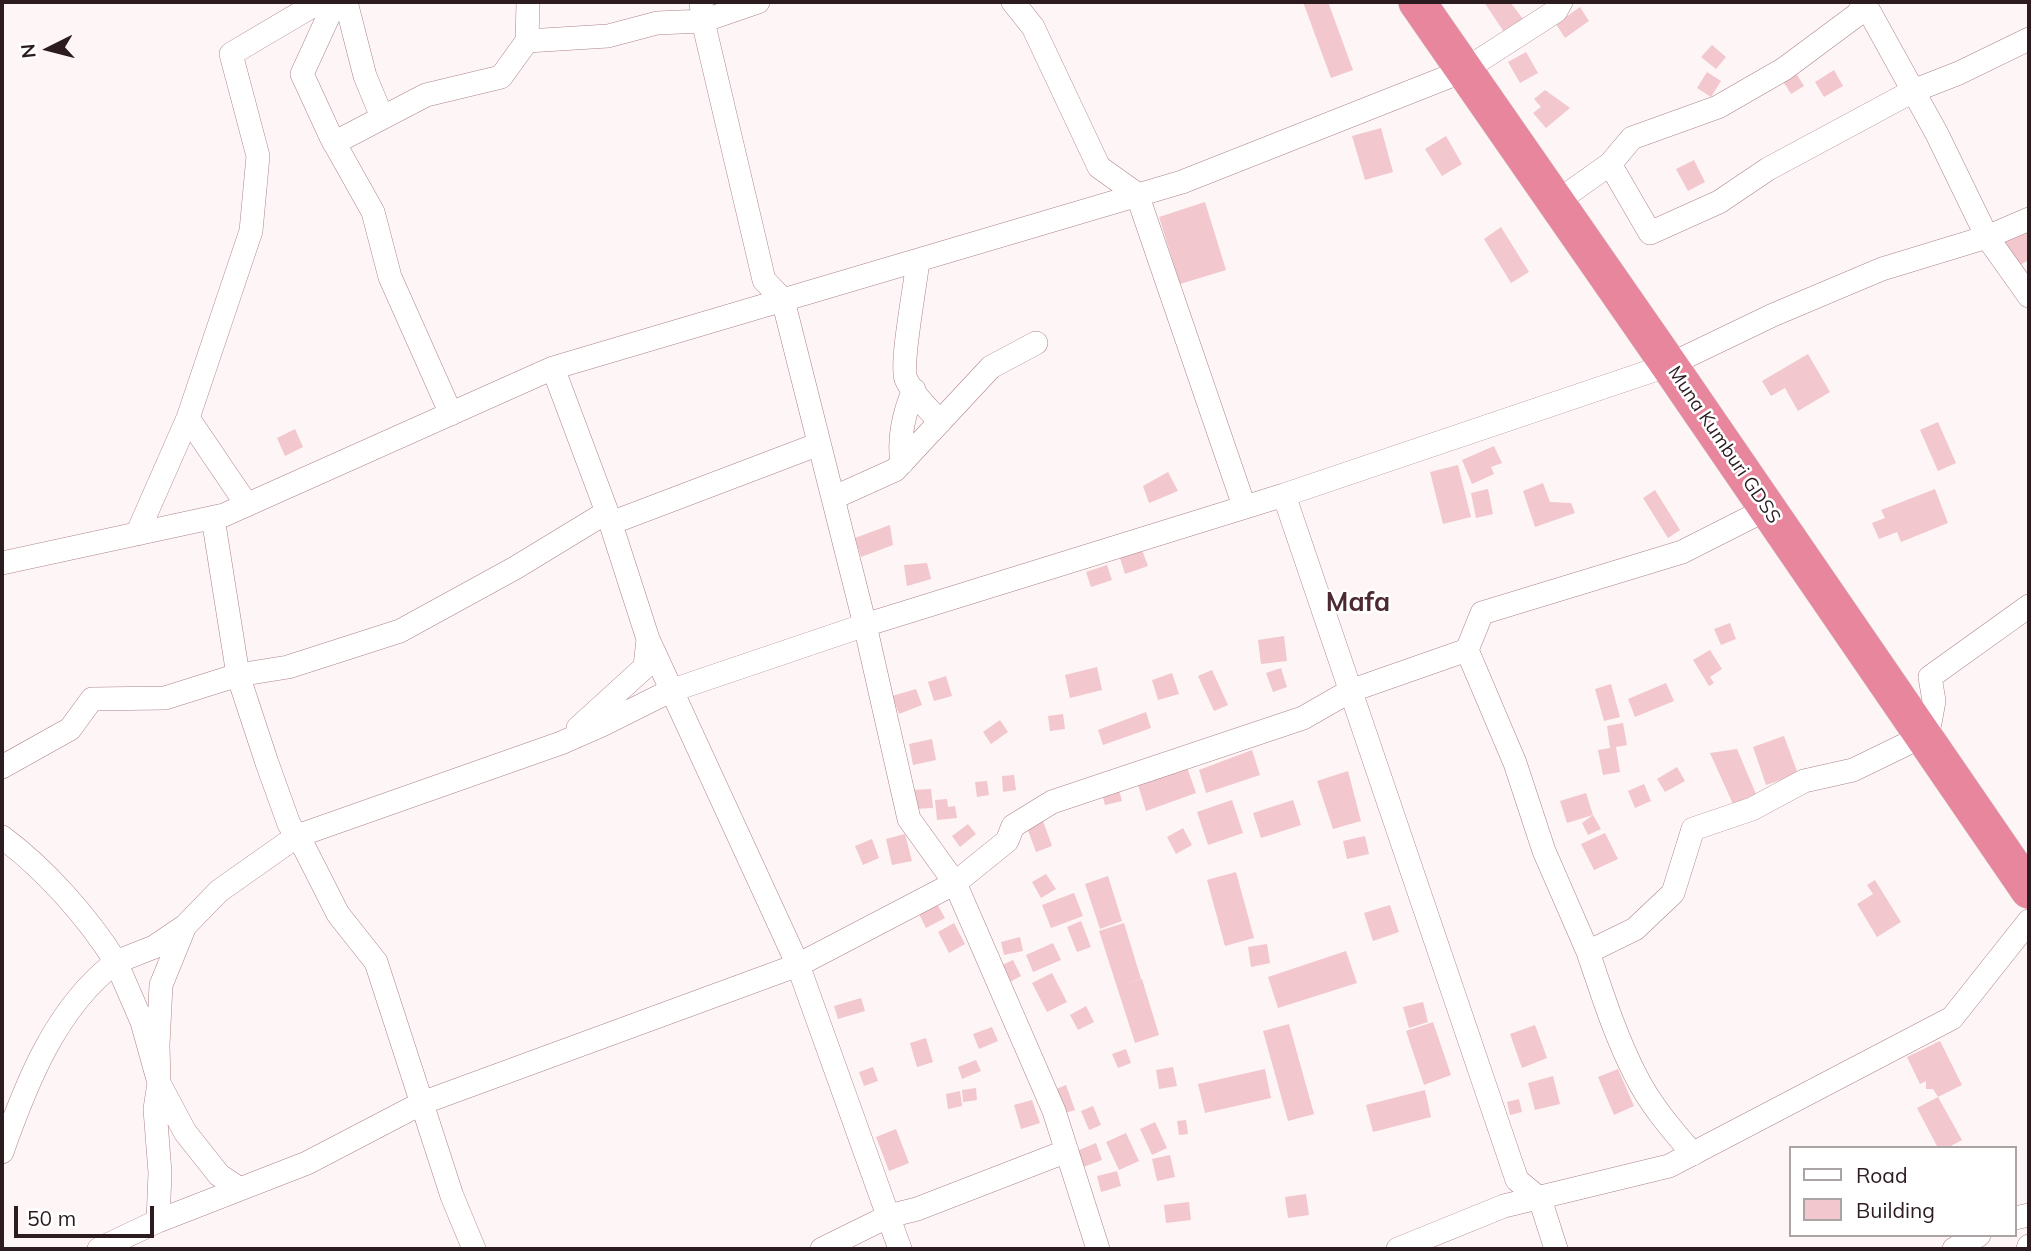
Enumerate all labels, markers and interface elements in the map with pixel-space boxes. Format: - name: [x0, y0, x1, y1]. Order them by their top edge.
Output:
- north arrow: [14, 14, 84, 84]
- text: N: [15, 43, 41, 60]
- street label: Muna Kumburi GDSS: [1663, 362, 1785, 528]
- district label: Mafa: [1326, 587, 1390, 619]
- legend: [1790, 1146, 2017, 1237]
- text: Road: [1856, 1162, 1907, 1188]
- scale bar: [18, 1192, 158, 1236]
- text: Building: [1856, 1197, 1935, 1223]
- text: 50 m: [27, 1205, 76, 1231]

